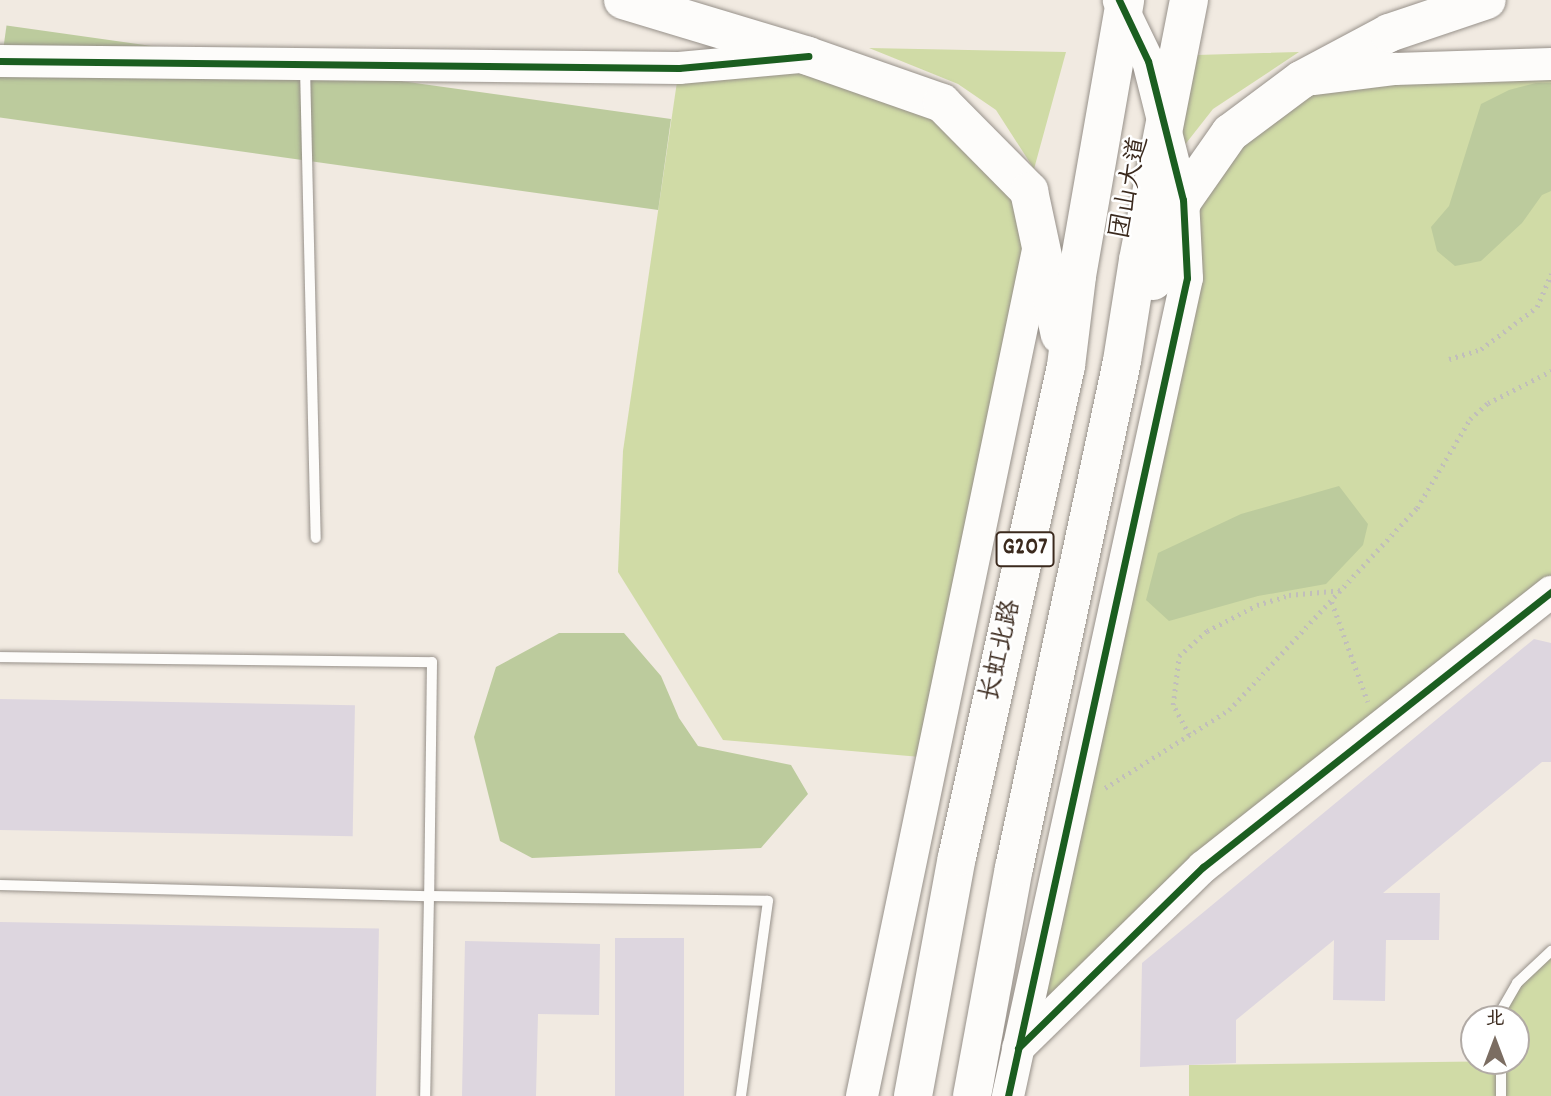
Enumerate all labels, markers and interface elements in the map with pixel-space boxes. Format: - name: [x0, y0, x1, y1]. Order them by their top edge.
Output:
- street label: 团山大道: [1106, 134, 1156, 242]
- road number: G207: [995, 528, 1055, 570]
- street label: 长虹北路: [975, 597, 1029, 705]
- north arrow: [1460, 1005, 1530, 1075]
- text: 北: [1485, 1007, 1505, 1034]

